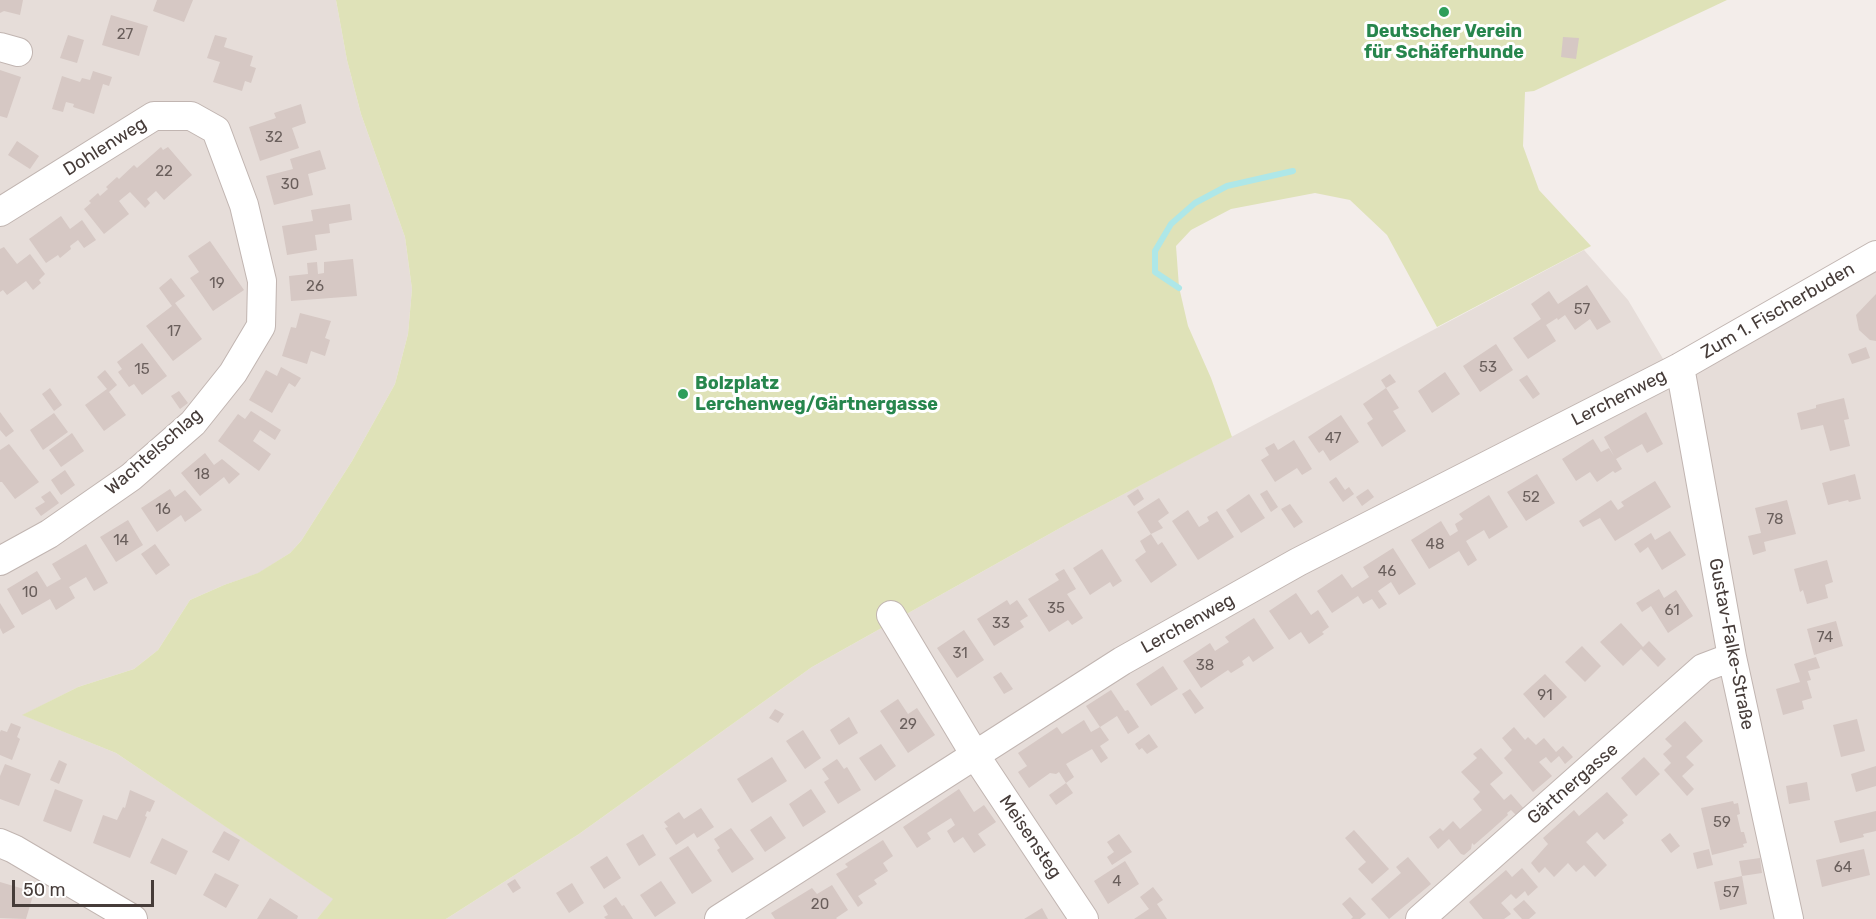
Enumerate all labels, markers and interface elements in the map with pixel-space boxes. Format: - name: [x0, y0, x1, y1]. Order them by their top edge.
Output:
- marker: Deutscher Verein für Schäferhunde: [1437, 5, 1451, 19]
- place label: Deutscher Verein für Schäferhunde: [1364, 21, 1524, 63]
- house number: 27: [117, 26, 133, 44]
- street label: Dohlenweg: [59, 113, 151, 181]
- house number: 32: [265, 129, 283, 147]
- house number: 22: [155, 163, 173, 181]
- house number: 30: [281, 176, 299, 194]
- street label: Zum 1. Fischerbuden: [1697, 258, 1859, 364]
- house number: 19: [209, 275, 225, 293]
- house number: 26: [306, 278, 324, 296]
- house number: 57: [1574, 301, 1590, 319]
- house number: 17: [167, 323, 181, 341]
- house number: 53: [1479, 359, 1497, 377]
- house number: 15: [134, 361, 150, 379]
- street label: Lerchenweg: [1568, 365, 1670, 431]
- place label: Bolzplatz Lerchenweg/Gärtnergasse: [695, 373, 938, 416]
- marker: Bolzplatz Lerchenweg/Gärtnergasse: [676, 387, 690, 401]
- street label: Wachtelschlag: [101, 404, 207, 500]
- house number: 47: [1325, 430, 1341, 448]
- house number: 18: [194, 466, 210, 484]
- house number: 52: [1522, 489, 1540, 507]
- house number: 16: [155, 501, 171, 519]
- house number: 78: [1766, 511, 1784, 529]
- house number: 14: [113, 532, 129, 550]
- house number: 48: [1426, 536, 1444, 554]
- street label: Gustav-Falke-Straße: [1704, 556, 1758, 732]
- house number: 46: [1378, 563, 1396, 581]
- house number: 10: [22, 584, 38, 602]
- street label: Lerchenweg: [1138, 589, 1238, 659]
- house number: 35: [1047, 600, 1065, 618]
- house number: 61: [1664, 602, 1680, 620]
- house number: 33: [992, 615, 1010, 633]
- house number: 74: [1817, 629, 1833, 647]
- house number: 31: [952, 645, 968, 663]
- house number: 38: [1196, 657, 1214, 675]
- house number: 91: [1537, 687, 1553, 705]
- house number: 29: [899, 716, 917, 734]
- street label: Gärtnergasse: [1523, 739, 1623, 829]
- street label: Meisensteg: [994, 791, 1066, 883]
- house number: 59: [1713, 814, 1731, 832]
- house number: 64: [1834, 859, 1852, 877]
- scale bar: [15, 868, 158, 906]
- house number: 4: [1112, 873, 1122, 891]
- text: 50 m: [23, 879, 66, 901]
- house number: 57: [1723, 884, 1739, 902]
- house number: 20: [811, 896, 829, 914]

